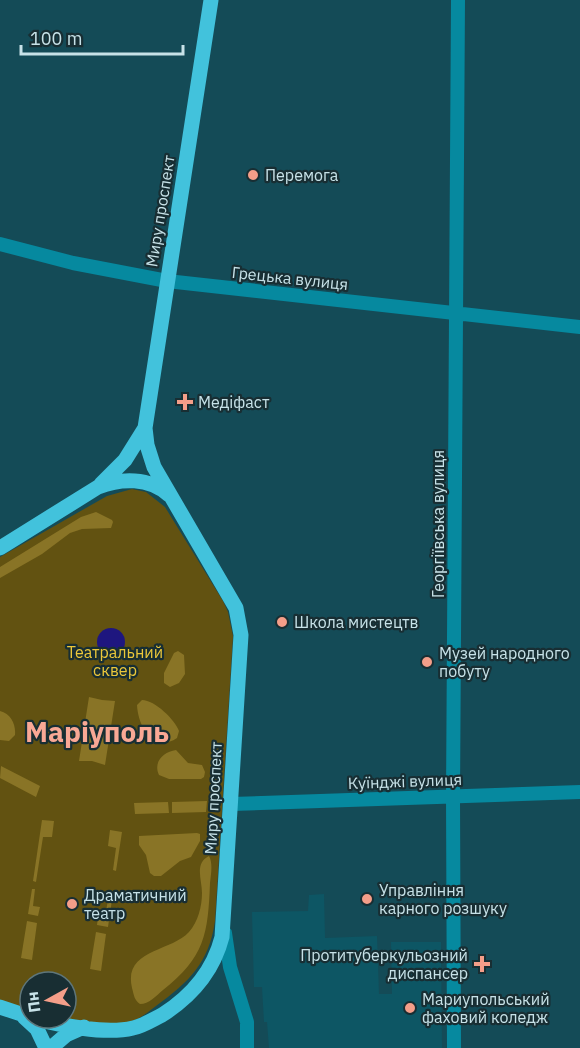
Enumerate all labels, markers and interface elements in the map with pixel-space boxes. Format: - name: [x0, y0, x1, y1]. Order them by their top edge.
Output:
- scale bar: [21, 18, 183, 56]
- text: 100 m: [30, 27, 82, 50]
- street label: Миру проспект: [141, 153, 179, 268]
- place label: Перемога: [265, 165, 339, 185]
- marker: Перемога: [246, 168, 260, 182]
- street label: Грецька вулиця: [231, 262, 349, 294]
- place label: Медіфаст: [198, 392, 270, 412]
- marker: Медіфаст: [176, 393, 194, 411]
- street label: Георгіївська вулиця: [428, 450, 448, 598]
- place label: Школа мистецтв: [294, 612, 419, 632]
- marker: Школа мистецтв: [275, 615, 289, 629]
- park label: Театральний сквер: [67, 642, 163, 680]
- place label: Музей народного побуту: [439, 643, 570, 681]
- marker: Музей народного побуту: [420, 655, 434, 669]
- district label: Маріуполь: [25, 713, 169, 750]
- street label: Миру проспект: [200, 741, 226, 855]
- street label: Куїнджі вулиця: [347, 769, 463, 793]
- place label: Управління карного розшуку: [379, 880, 507, 918]
- place label: Драматичний театр: [84, 885, 187, 923]
- marker: Управління карного розшуку: [360, 892, 374, 906]
- marker: Драматичний театр: [65, 897, 79, 911]
- place label: Протитуберкульозний диспансер: [300, 945, 468, 983]
- marker: Протитуберкульозний диспансер: [473, 955, 491, 973]
- north arrow: [18, 970, 78, 1030]
- place label: Мариупольський фаховий коледж: [422, 989, 550, 1027]
- text: Пн: [22, 990, 45, 1014]
- marker: Мариупольський фаховий коледж: [403, 1001, 417, 1015]

